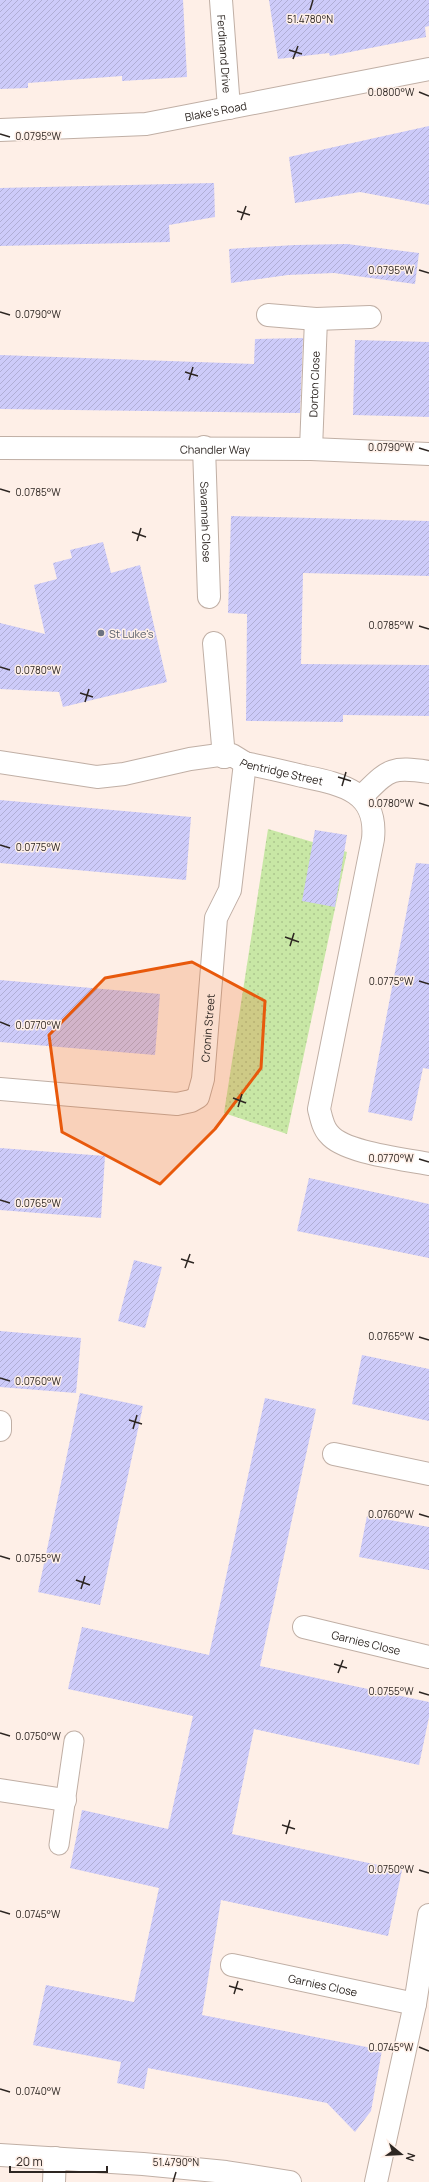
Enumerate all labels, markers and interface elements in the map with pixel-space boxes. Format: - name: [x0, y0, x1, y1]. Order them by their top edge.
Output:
- text: 51.4780°N: [287, 12, 333, 26]
- street label: Ferdinand Drive: [215, 14, 235, 94]
- text: 0.0800°W: [368, 85, 415, 99]
- street label: Blake's Road: [183, 97, 248, 124]
- text: 0.0795°W: [15, 129, 61, 143]
- text: 0.0795°W: [368, 263, 414, 277]
- text: 0.0790°W: [15, 307, 62, 321]
- street label: Dorton Close: [305, 350, 322, 418]
- text: 0.0790°W: [368, 440, 415, 454]
- street label: Chandler Way: [180, 441, 250, 456]
- street label: Savannah Close: [198, 481, 215, 563]
- text: 0.0785°W: [15, 485, 61, 499]
- text: 0.0785°W: [368, 618, 414, 632]
- place label: St Luke's: [109, 626, 154, 641]
- marker: St Luke's: [96, 628, 106, 638]
- text: 0.0780°W: [15, 663, 61, 677]
- street label: Pentridge Street: [237, 754, 325, 788]
- text: 0.0780°W: [368, 796, 414, 810]
- text: 0.0775°W: [16, 840, 61, 854]
- text: 0.0775°W: [369, 974, 414, 988]
- street label: Cronin Street: [197, 993, 217, 1063]
- text: 0.0770°W: [16, 1018, 61, 1032]
- text: 0.0770°W: [369, 1151, 414, 1165]
- text: 0.0765°W: [15, 1196, 61, 1210]
- text: 0.0765°W: [368, 1329, 414, 1343]
- text: 0.0760°W: [15, 1374, 62, 1388]
- text: 0.0760°W: [368, 1507, 415, 1521]
- text: 0.0755°W: [15, 1551, 61, 1565]
- street label: Garnies Close: [330, 1626, 403, 1658]
- text: 0.0755°W: [368, 1684, 414, 1698]
- text: 0.0750°W: [15, 1729, 61, 1743]
- text: 0.0750°W: [368, 1862, 414, 1876]
- text: 0.0745°W: [16, 1907, 61, 1921]
- street label: Garnies Close: [287, 1970, 360, 1999]
- text: 0.0745°W: [369, 2040, 414, 2054]
- text: 0.0740°W: [15, 2084, 61, 2098]
- north arrow: [381, 2134, 421, 2174]
- scale bar: [10, 2148, 107, 2174]
- text: N: [403, 2151, 419, 2163]
- text: 20 m: [16, 2153, 43, 2170]
- text: 51.4790°N: [153, 2155, 199, 2169]

